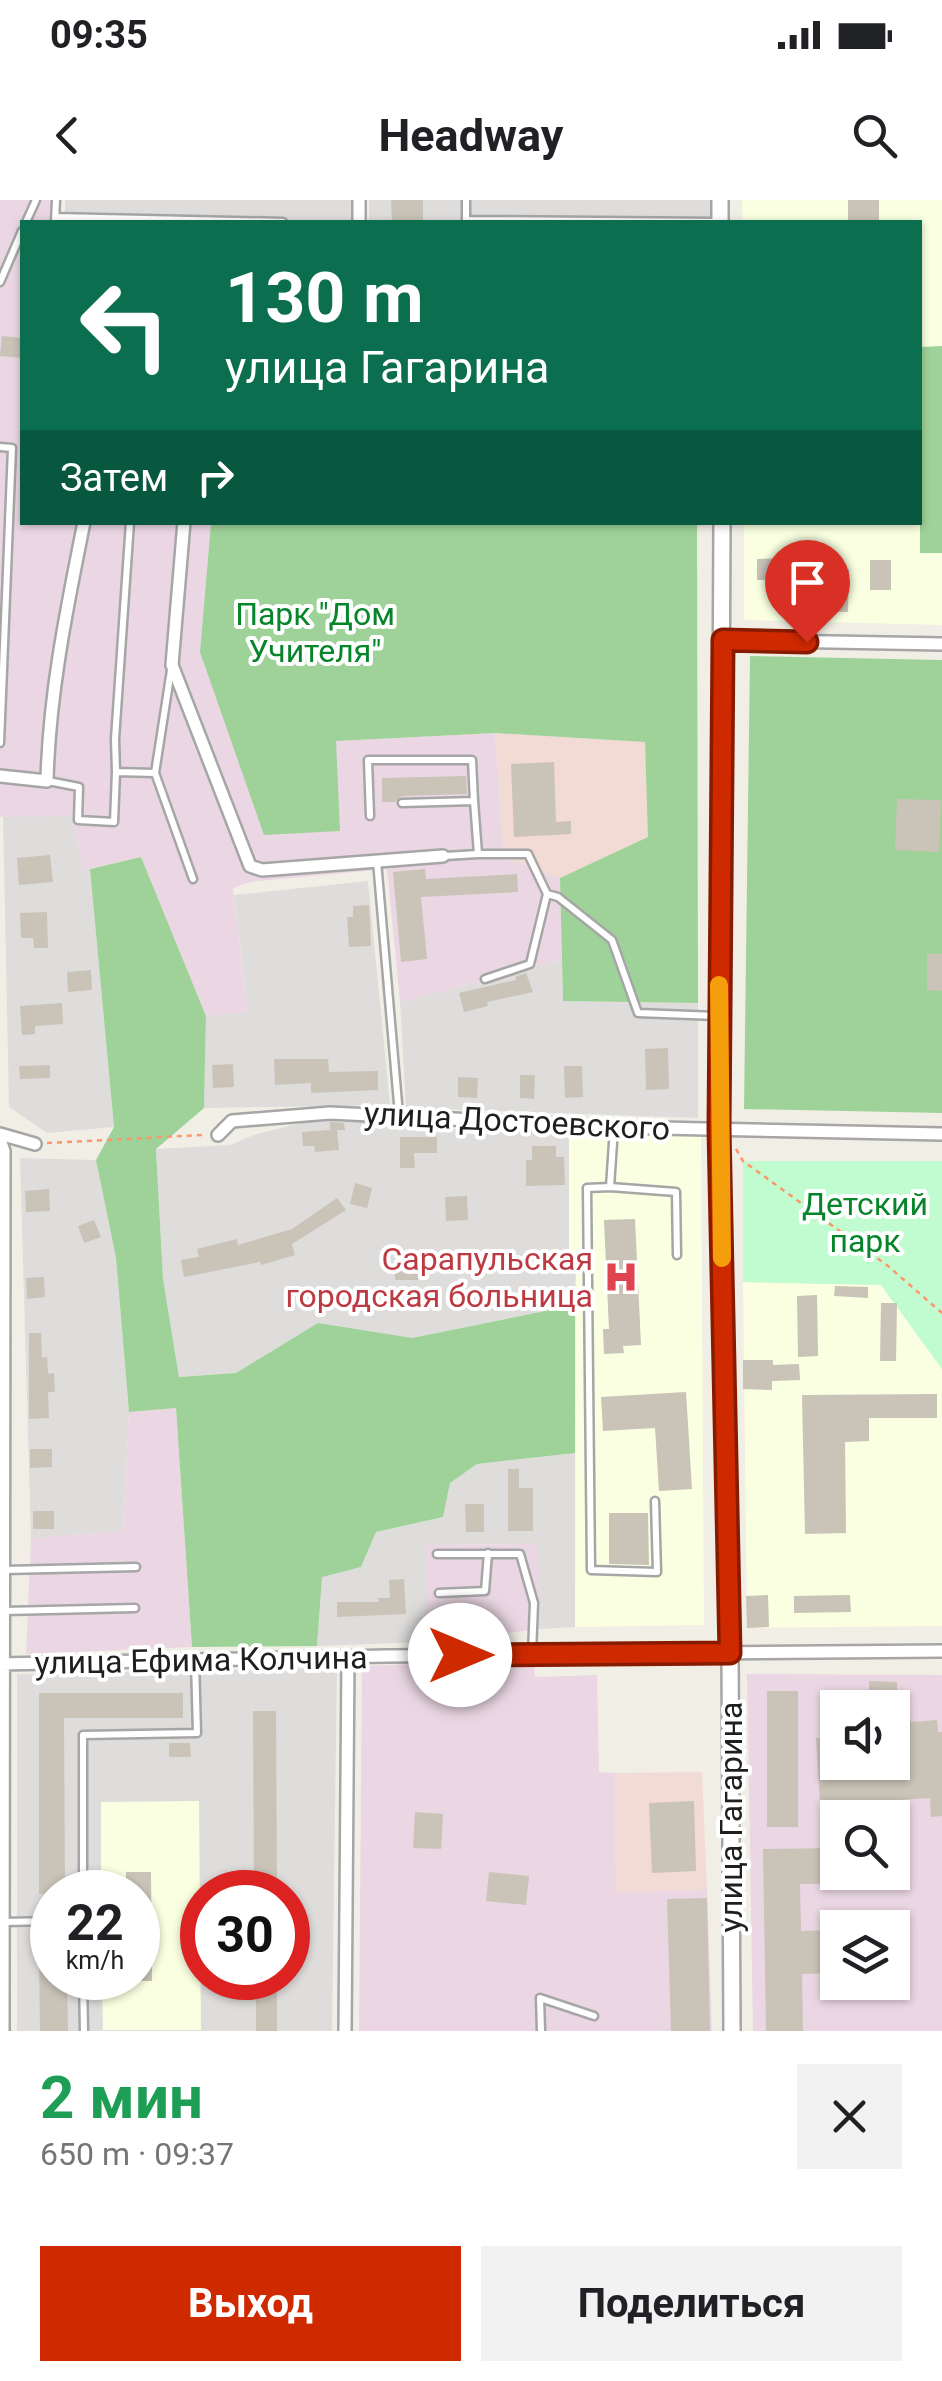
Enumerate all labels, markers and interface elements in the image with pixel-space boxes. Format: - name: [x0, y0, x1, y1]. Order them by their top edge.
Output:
- text: 09:35: [50, 13, 148, 57]
- icon: back: [40, 108, 95, 163]
- icon: search: [847, 108, 902, 163]
- text: Headway: [379, 109, 563, 162]
- text: 130 m: [225, 257, 424, 339]
- icon: left: [60, 260, 190, 390]
- text: улица Гагарина: [225, 341, 550, 394]
- icon: right: [188, 450, 243, 505]
- text: Затем: [60, 456, 168, 500]
- pin: [765, 540, 850, 643]
- icon: arrive: [780, 555, 835, 610]
- park label: Парк "Дом Учителя": [235, 595, 395, 670]
- street label: улица Достоевского: [363, 1094, 671, 1148]
- park label: Детский парк: [802, 1185, 928, 1260]
- place label: Сарапульская городская больница: [285, 1240, 593, 1315]
- hospital icon: Сарапульская городская больница: [602, 1258, 640, 1296]
- position arrow: [408, 1603, 512, 1707]
- street label: улица Ефима Колчина: [34, 1638, 368, 1682]
- map controls: [820, 1690, 910, 2000]
- button: sound: [820, 1690, 910, 1780]
- street label: улица Гагарина: [712, 1702, 750, 1932]
- button: search: [820, 1800, 910, 1890]
- speed limit sign: 30: [180, 1870, 310, 2000]
- text: 22: [66, 1894, 124, 1952]
- button: layers: [820, 1910, 910, 2000]
- text: km/h: [66, 1946, 124, 1975]
- text: 2 мин: [40, 2062, 203, 2133]
- button: close: [797, 2064, 902, 2169]
- text: 650 m · 09:37: [40, 2135, 234, 2173]
- button: Выход: [40, 2246, 461, 2361]
- button: Поделиться: [481, 2246, 902, 2361]

